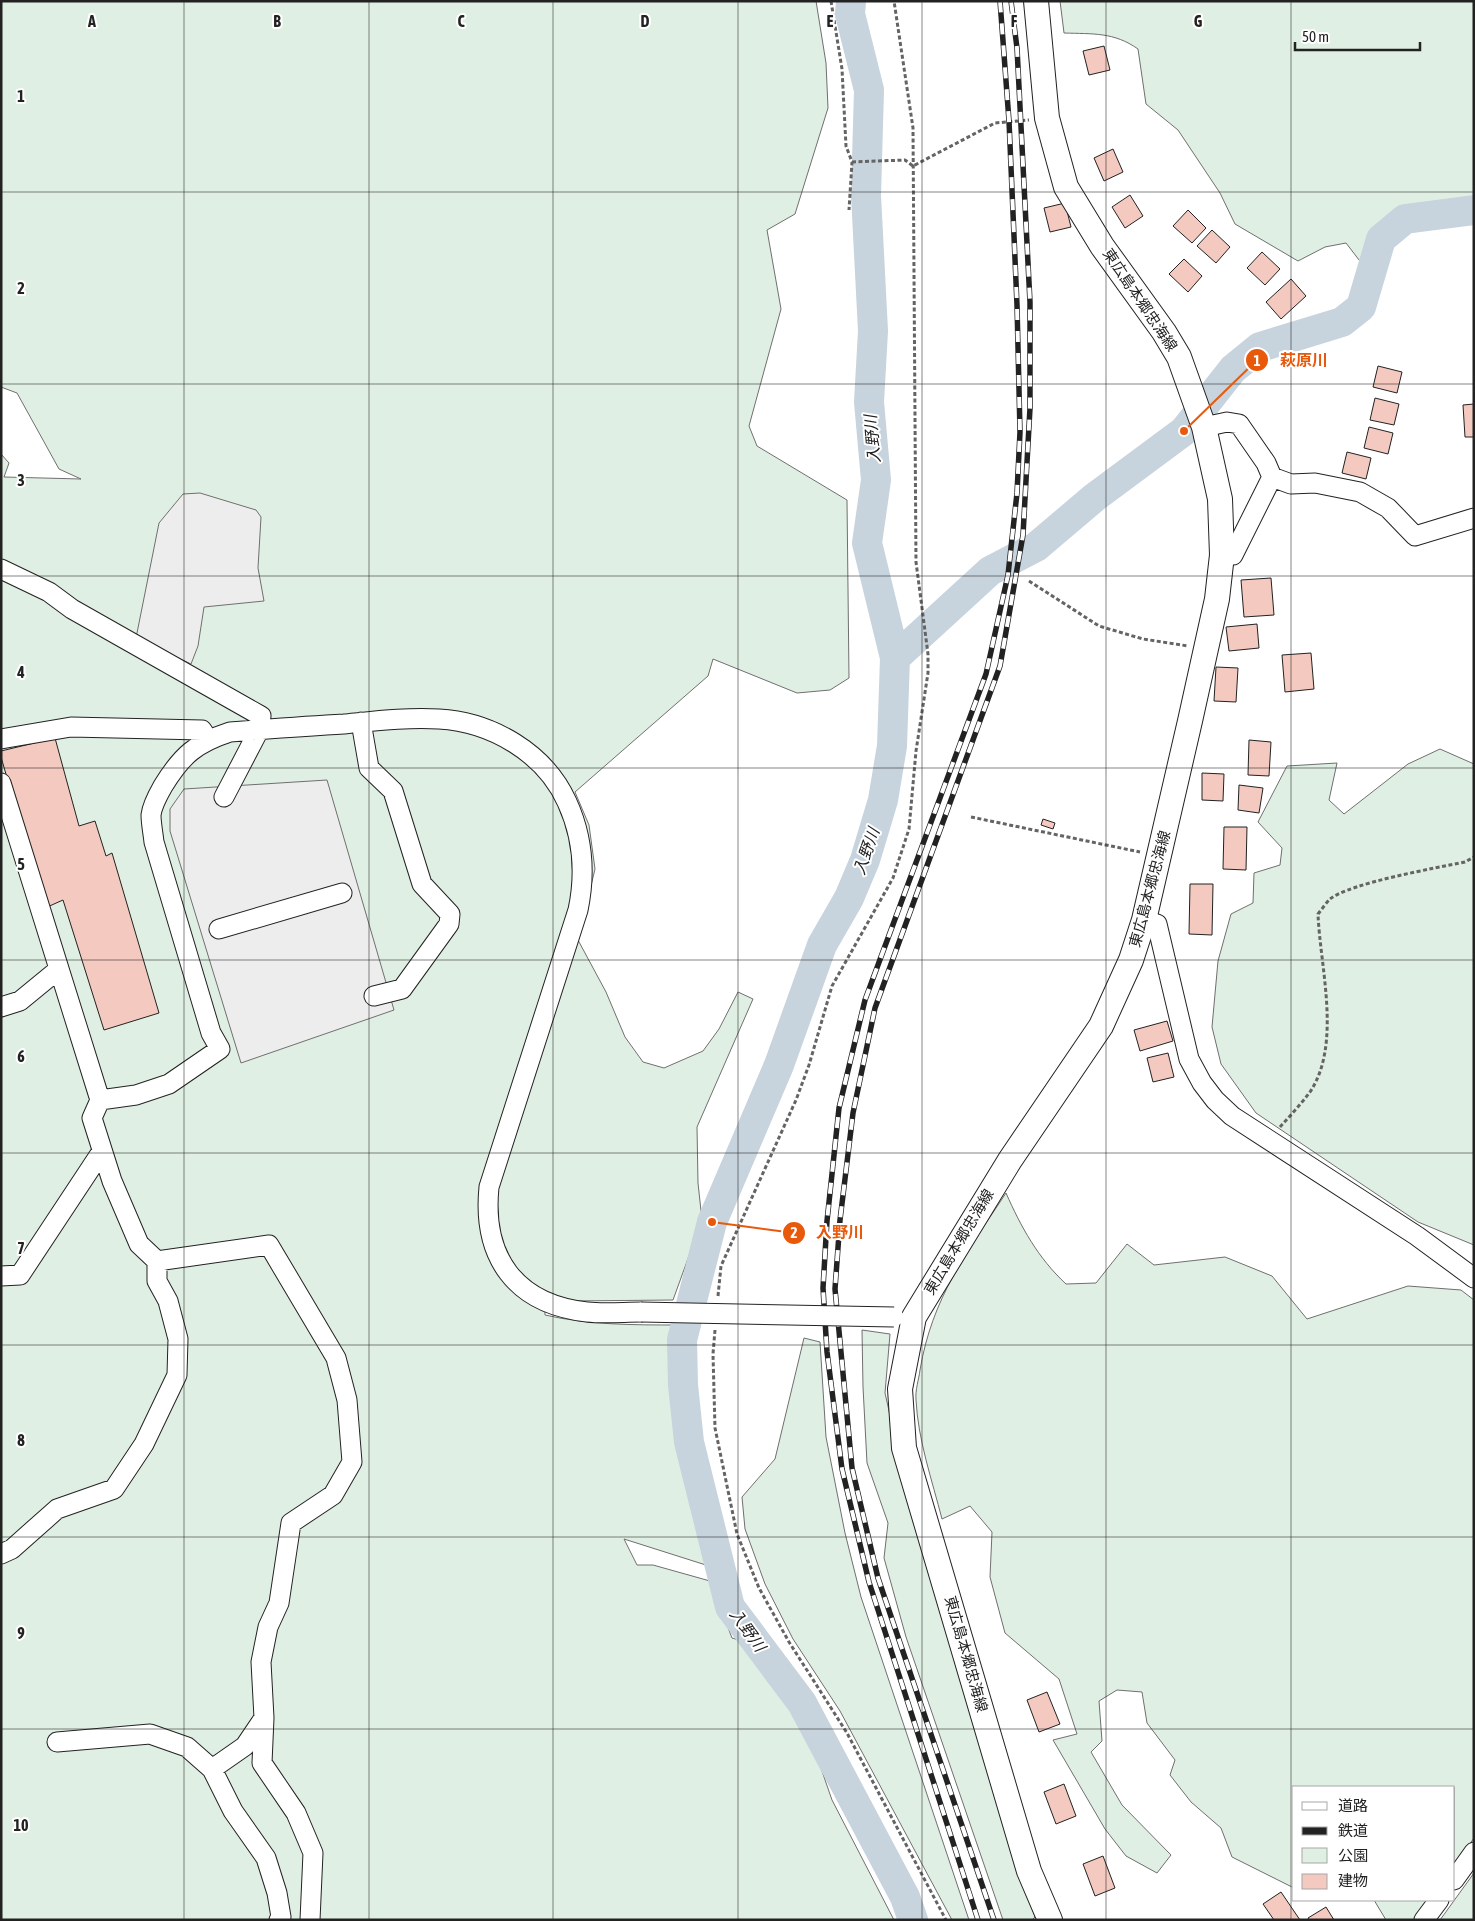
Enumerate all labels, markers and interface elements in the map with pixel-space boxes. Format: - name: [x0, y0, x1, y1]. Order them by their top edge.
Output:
- text: A: [87, 12, 96, 30]
- text: B: [273, 12, 281, 30]
- text: C: [457, 12, 465, 30]
- text: D: [641, 12, 650, 30]
- text: E: [827, 12, 834, 30]
- text: F: [1011, 12, 1018, 30]
- text: G: [1194, 12, 1203, 30]
- scale bar: [1295, 20, 1420, 52]
- text: 50 m: [1302, 28, 1329, 45]
- text: 1: [17, 87, 25, 105]
- street label: 東広島本郷忠海線: [1100, 245, 1181, 354]
- text: 2: [17, 279, 25, 297]
- callout: 萩原川: [1245, 345, 1338, 376]
- text: 萩原川: [1280, 351, 1328, 369]
- text: 1: [1253, 352, 1261, 369]
- water label: 入野川: [861, 412, 883, 464]
- text: 3: [17, 471, 25, 489]
- text: 4: [16, 663, 25, 681]
- water label: 入野川: [850, 823, 883, 877]
- street label: 東広島本郷忠海線: [1126, 829, 1173, 949]
- text: 5: [17, 855, 25, 873]
- text: 6: [17, 1047, 25, 1065]
- street label: 東広島本郷忠海線: [920, 1186, 997, 1298]
- callout: 入野川: [781, 1217, 874, 1248]
- text: 入野川: [816, 1223, 864, 1241]
- text: 2: [790, 1224, 798, 1241]
- text: 7: [17, 1239, 25, 1257]
- text: 8: [17, 1431, 25, 1449]
- street label: 東広島本郷忠海線: [942, 1594, 991, 1714]
- water label: 入野川: [727, 1605, 771, 1656]
- text: 9: [17, 1624, 25, 1642]
- legend: [1292, 1786, 1455, 1901]
- text: 道路: [1338, 1797, 1368, 1814]
- text: 10: [13, 1816, 29, 1834]
- text: 鉄道: [1338, 1822, 1368, 1839]
- text: 公園: [1338, 1847, 1368, 1864]
- text: 建物: [1338, 1872, 1368, 1889]

